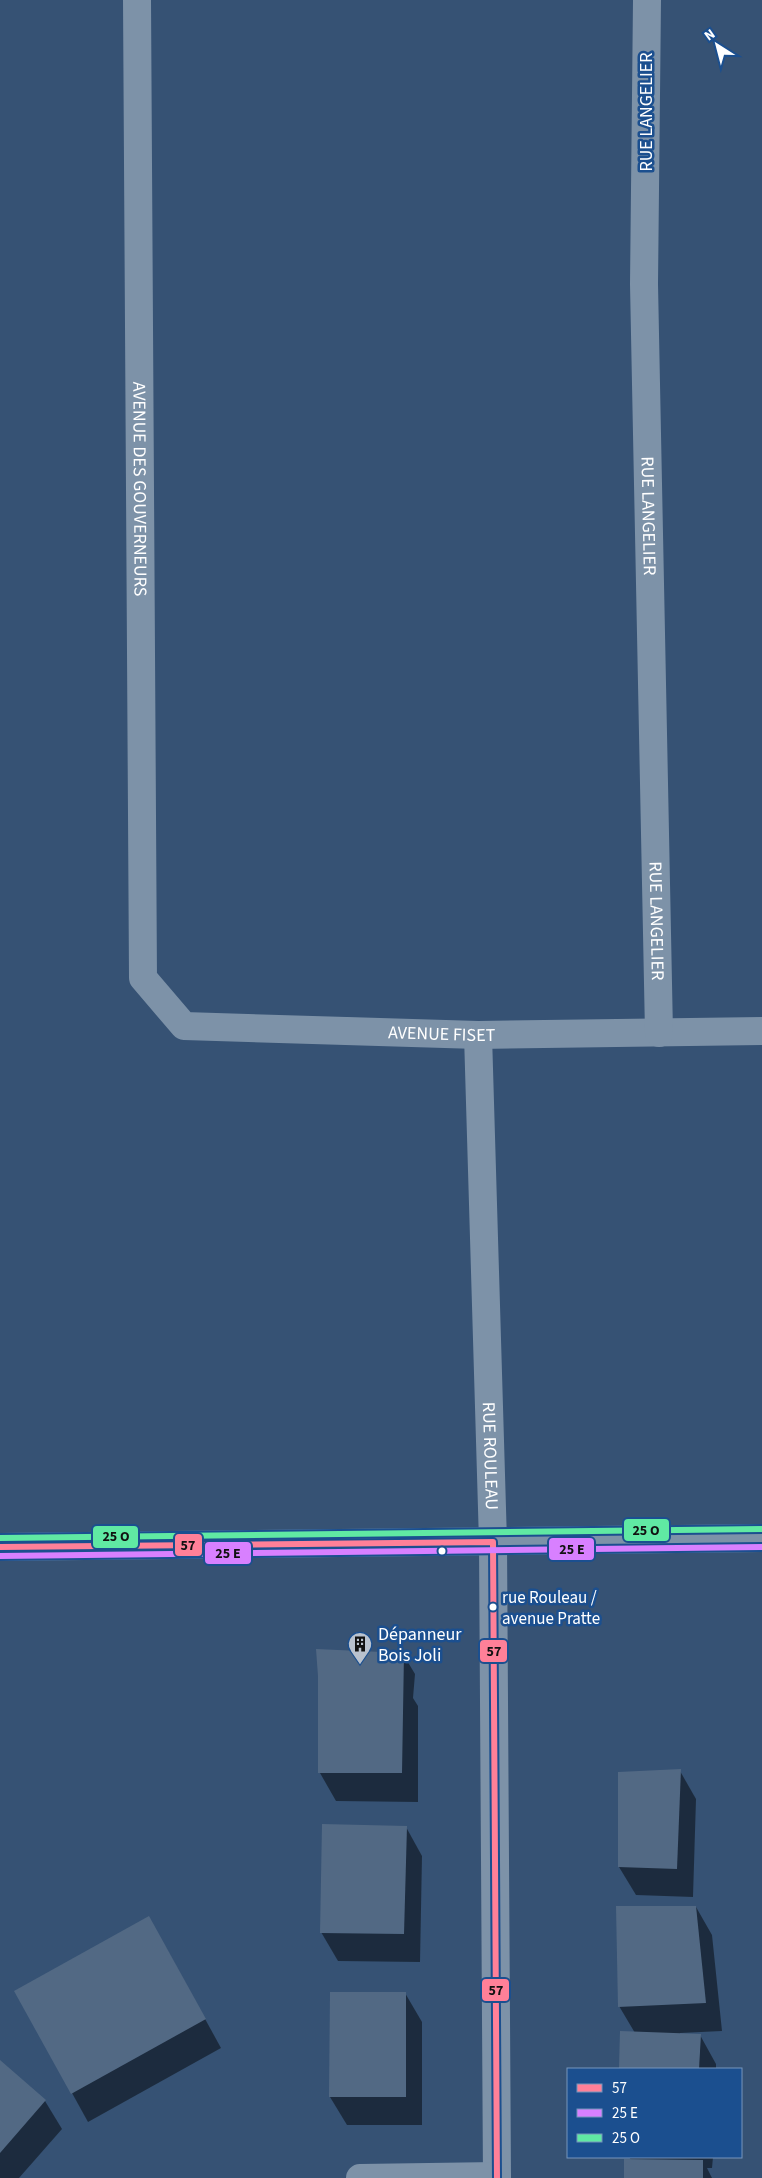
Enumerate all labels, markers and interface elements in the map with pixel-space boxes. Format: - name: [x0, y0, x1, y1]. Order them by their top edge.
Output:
- north arrow: [692, 20, 742, 70]
- text: N: [700, 24, 720, 46]
- street label: RUE LANGELIER: [634, 53, 659, 171]
- street label: AVENUE DES GOUVERNEURS: [126, 382, 153, 596]
- street label: RUE LANGELIER: [634, 456, 662, 576]
- street label: RUE LANGELIER: [643, 861, 670, 981]
- street label: AVENUE FISET: [388, 1020, 496, 1048]
- street label: RUE ROULEAU: [476, 1401, 504, 1510]
- line badge: 25 O: [623, 1518, 670, 1542]
- text: 25 O: [632, 1521, 660, 1541]
- line badge: 25 O: [92, 1525, 139, 1549]
- text: 25 O: [102, 1527, 130, 1547]
- line badge: 57: [174, 1533, 203, 1557]
- text: 57: [181, 1536, 195, 1556]
- line badge: 25 E: [548, 1537, 595, 1561]
- text: 25 E: [559, 1540, 585, 1560]
- line badge: 25 E: [204, 1541, 252, 1565]
- text: 25 E: [215, 1544, 241, 1564]
- unlabelled marker: [437, 1546, 447, 1556]
- place label: rue Rouleau / avenue Pratte: [502, 1586, 600, 1631]
- marker: rue Rouleau / avenue Pratte: [488, 1602, 498, 1612]
- place label: Dépanneur Bois Joli: [378, 1622, 462, 1668]
- building icon: Dépanneur Bois Joli: [347, 1631, 373, 1665]
- line badge: 57: [479, 1639, 508, 1663]
- text: 57: [487, 1642, 501, 1662]
- line badge: 57: [481, 1978, 510, 2002]
- text: 57: [489, 1981, 503, 2001]
- legend: [567, 2068, 742, 2158]
- text: 57: [612, 2078, 627, 2099]
- text: 25 E: [612, 2103, 638, 2124]
- text: 25 O: [612, 2128, 640, 2149]

